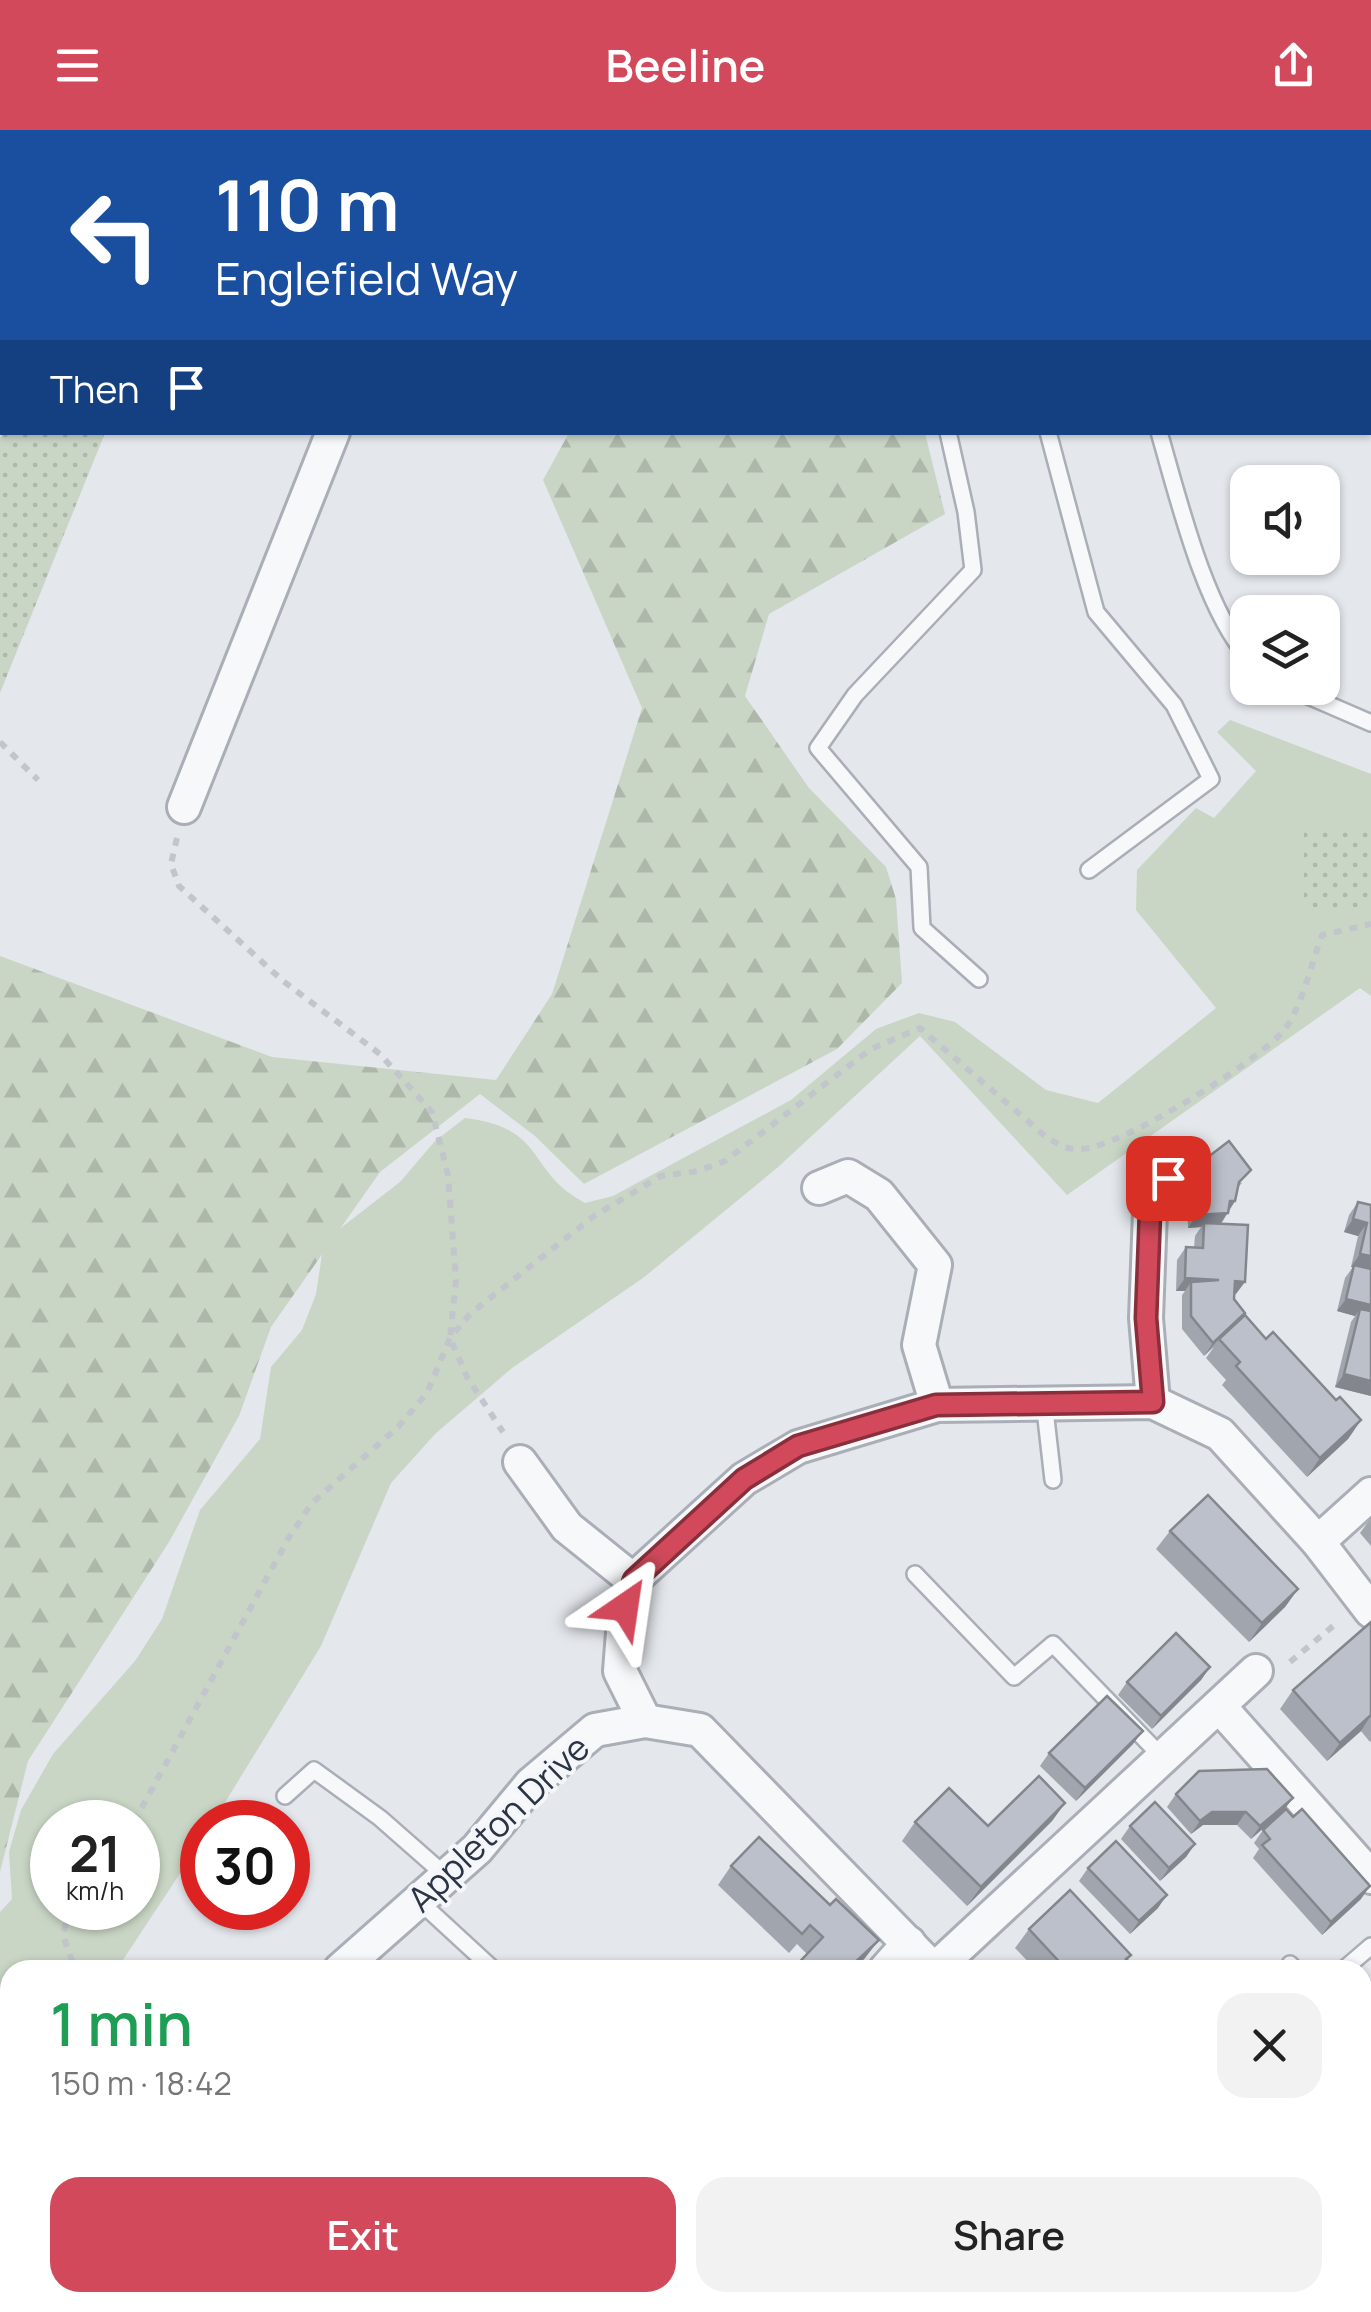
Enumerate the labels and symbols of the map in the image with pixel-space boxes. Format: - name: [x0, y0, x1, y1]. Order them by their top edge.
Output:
- pin: [1126, 1136, 1211, 1221]
- position arrow: [573, 1555, 677, 1659]
- street label: Appleton Drive: [396, 1724, 600, 1922]
- speed limit sign: 30: [180, 1800, 310, 1930]

